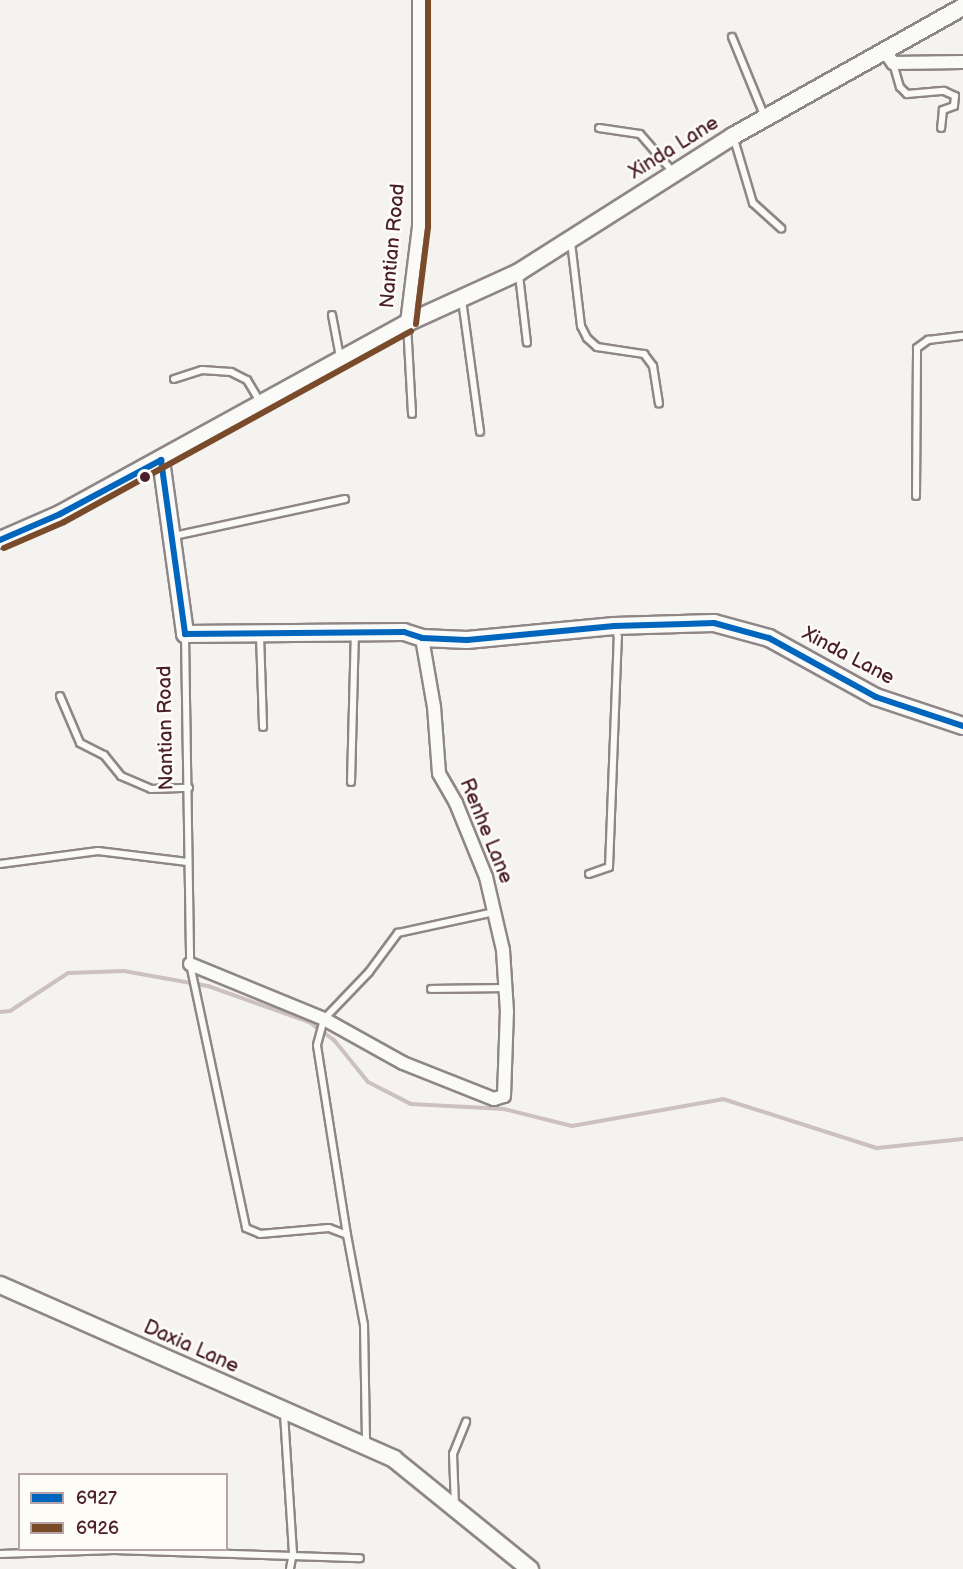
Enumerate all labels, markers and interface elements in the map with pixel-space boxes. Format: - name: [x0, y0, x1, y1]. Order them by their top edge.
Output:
- street label: Xinda Lane: [625, 111, 723, 185]
- street label: Nantian Road: [376, 183, 410, 309]
- unlabelled marker: [139, 471, 151, 483]
- street label: Xinda Lane: [798, 622, 898, 690]
- street label: Nantian Road: [153, 665, 179, 791]
- street label: Renhe Lane: [454, 775, 518, 887]
- street label: Daxia Lane: [140, 1315, 242, 1379]
- legend: [18, 1473, 228, 1551]
- text: 6927: [76, 1488, 117, 1509]
- text: 6926: [76, 1518, 119, 1539]

